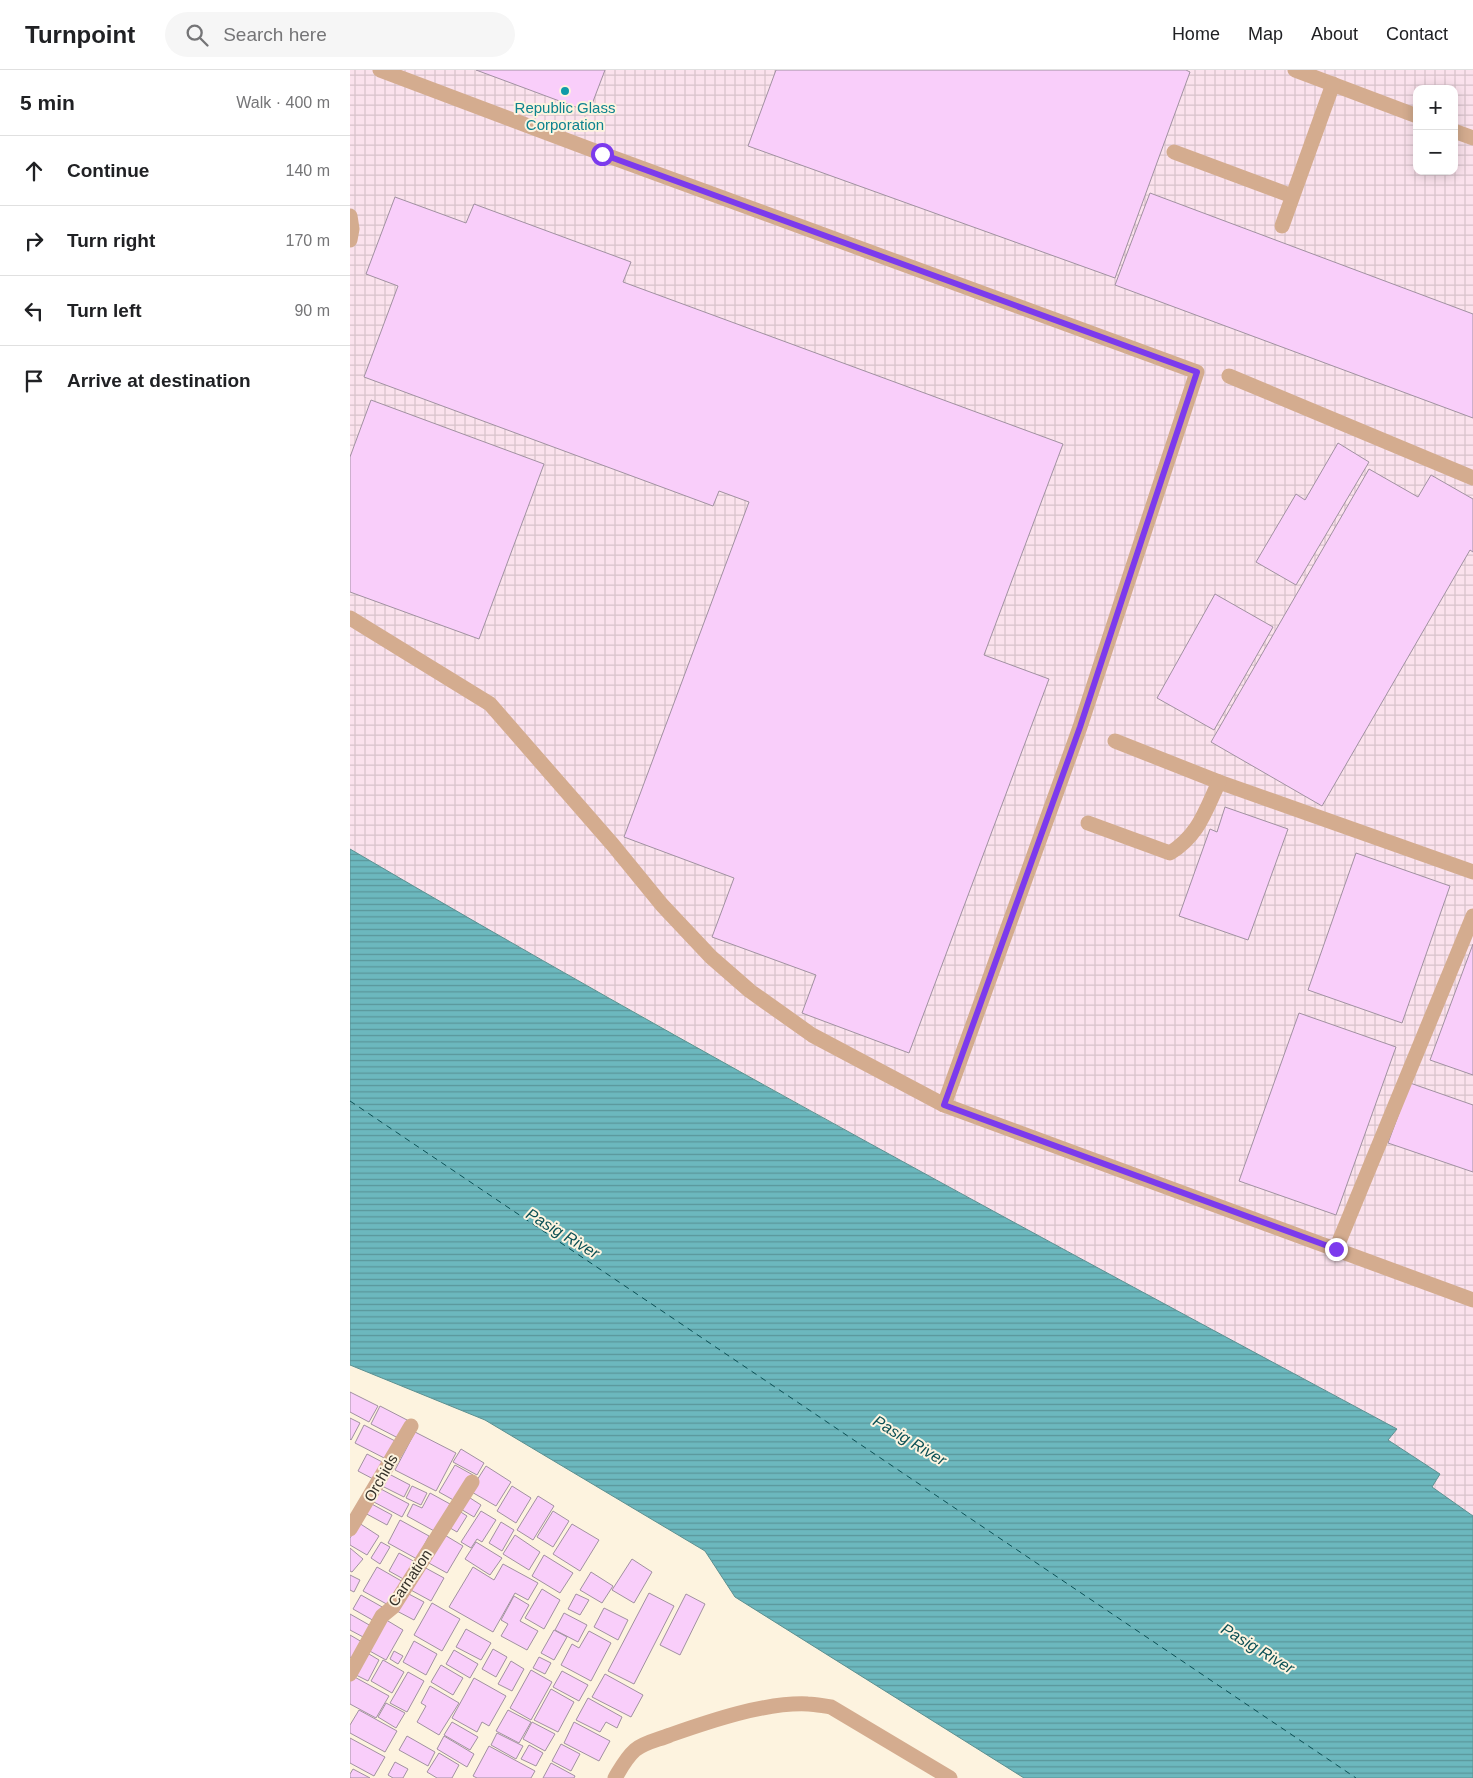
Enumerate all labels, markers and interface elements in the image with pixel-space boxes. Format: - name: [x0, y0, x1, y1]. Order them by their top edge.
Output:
- search box: [165, 12, 515, 57]
- text: Turnpoint: [25, 21, 135, 48]
- icon: search: [183, 21, 211, 49]
- text: Search here: [223, 24, 327, 45]
- text: Home: [1172, 24, 1220, 44]
- text: Map: [1248, 24, 1283, 44]
- text: About: [1311, 24, 1358, 44]
- text: Contact: [1386, 24, 1448, 44]
- marker: Republic Glass Corporation: [559, 85, 571, 97]
- map controls: [1413, 85, 1458, 175]
- button: +: [1413, 85, 1458, 130]
- text: 5 min: [20, 91, 75, 114]
- text: Walk · 400 m: [236, 94, 330, 111]
- place label: Republic Glass Corporation: [515, 99, 615, 133]
- button: −: [1413, 130, 1458, 175]
- route start: [591, 143, 614, 166]
- icon: ahead: [20, 157, 48, 185]
- text: Continue: [67, 160, 149, 181]
- text: 140 m: [286, 162, 330, 179]
- icon: right: [20, 227, 48, 255]
- text: Turn right: [67, 230, 155, 251]
- text: 170 m: [286, 232, 330, 249]
- icon: left: [20, 297, 48, 325]
- text: Turn left: [67, 300, 142, 321]
- text: 90 m: [294, 302, 330, 319]
- icon: arrive: [20, 367, 48, 395]
- text: Arrive at destination: [67, 370, 251, 391]
- water label: Pasig River: [523, 1205, 603, 1262]
- route end: [1325, 1238, 1348, 1261]
- water label: Pasig River: [870, 1412, 950, 1469]
- street label: Orchids: [360, 1451, 401, 1504]
- street label: Carnation: [384, 1546, 435, 1609]
- water label: Pasig River: [1218, 1620, 1298, 1677]

